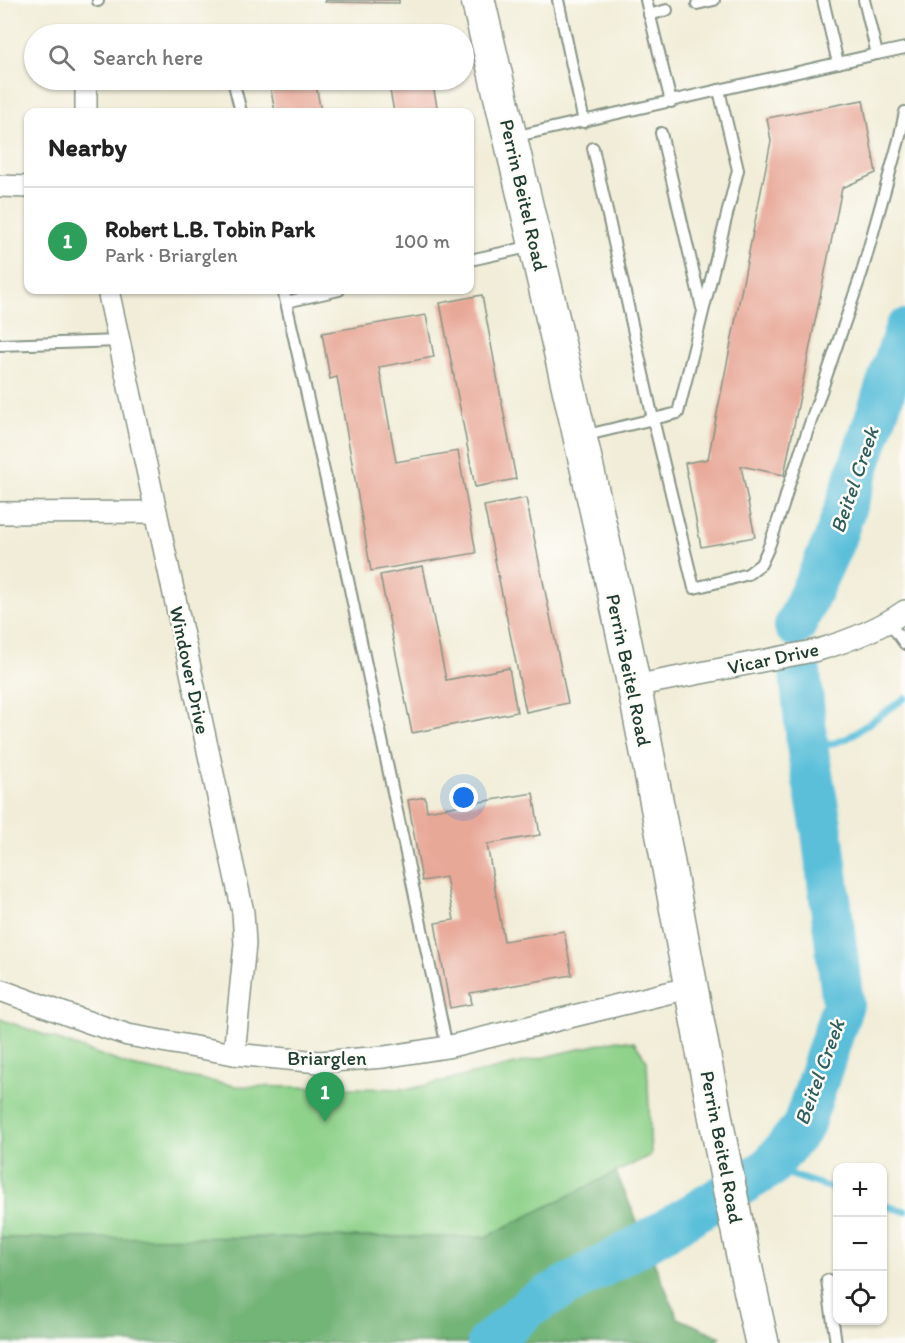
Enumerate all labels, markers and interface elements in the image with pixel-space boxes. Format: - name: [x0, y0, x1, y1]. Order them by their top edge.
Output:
- search box: [24, 24, 474, 90]
- icon: search: [45, 41, 78, 74]
- text: Search here: [93, 44, 203, 71]
- street label: Perrin Beitel Road: [495, 117, 553, 273]
- text: Nearby: [48, 131, 127, 163]
- text: Robert L.B. Tobin Park: [105, 216, 315, 243]
- text: 1: [63, 229, 72, 253]
- text: 100 m: [395, 229, 450, 253]
- text: Park · Briarglen: [105, 243, 238, 267]
- water label: Beitel Creek: [824, 423, 884, 536]
- street label: Perrin Beitel Road: [601, 592, 657, 749]
- street label: Windover Drive: [165, 604, 215, 736]
- street label: Vicar Drive: [725, 637, 821, 679]
- your location: [449, 783, 478, 812]
- water label: Beitel Creek: [788, 1015, 850, 1128]
- street label: Briarglen: [287, 1046, 367, 1070]
- street label: Perrin Beitel Road: [695, 1069, 749, 1226]
- pin: 1: [306, 1072, 344, 1122]
- map controls: [833, 1163, 887, 1325]
- button: +: [833, 1163, 887, 1217]
- button: −: [833, 1217, 887, 1271]
- button: locate: [833, 1271, 887, 1325]

